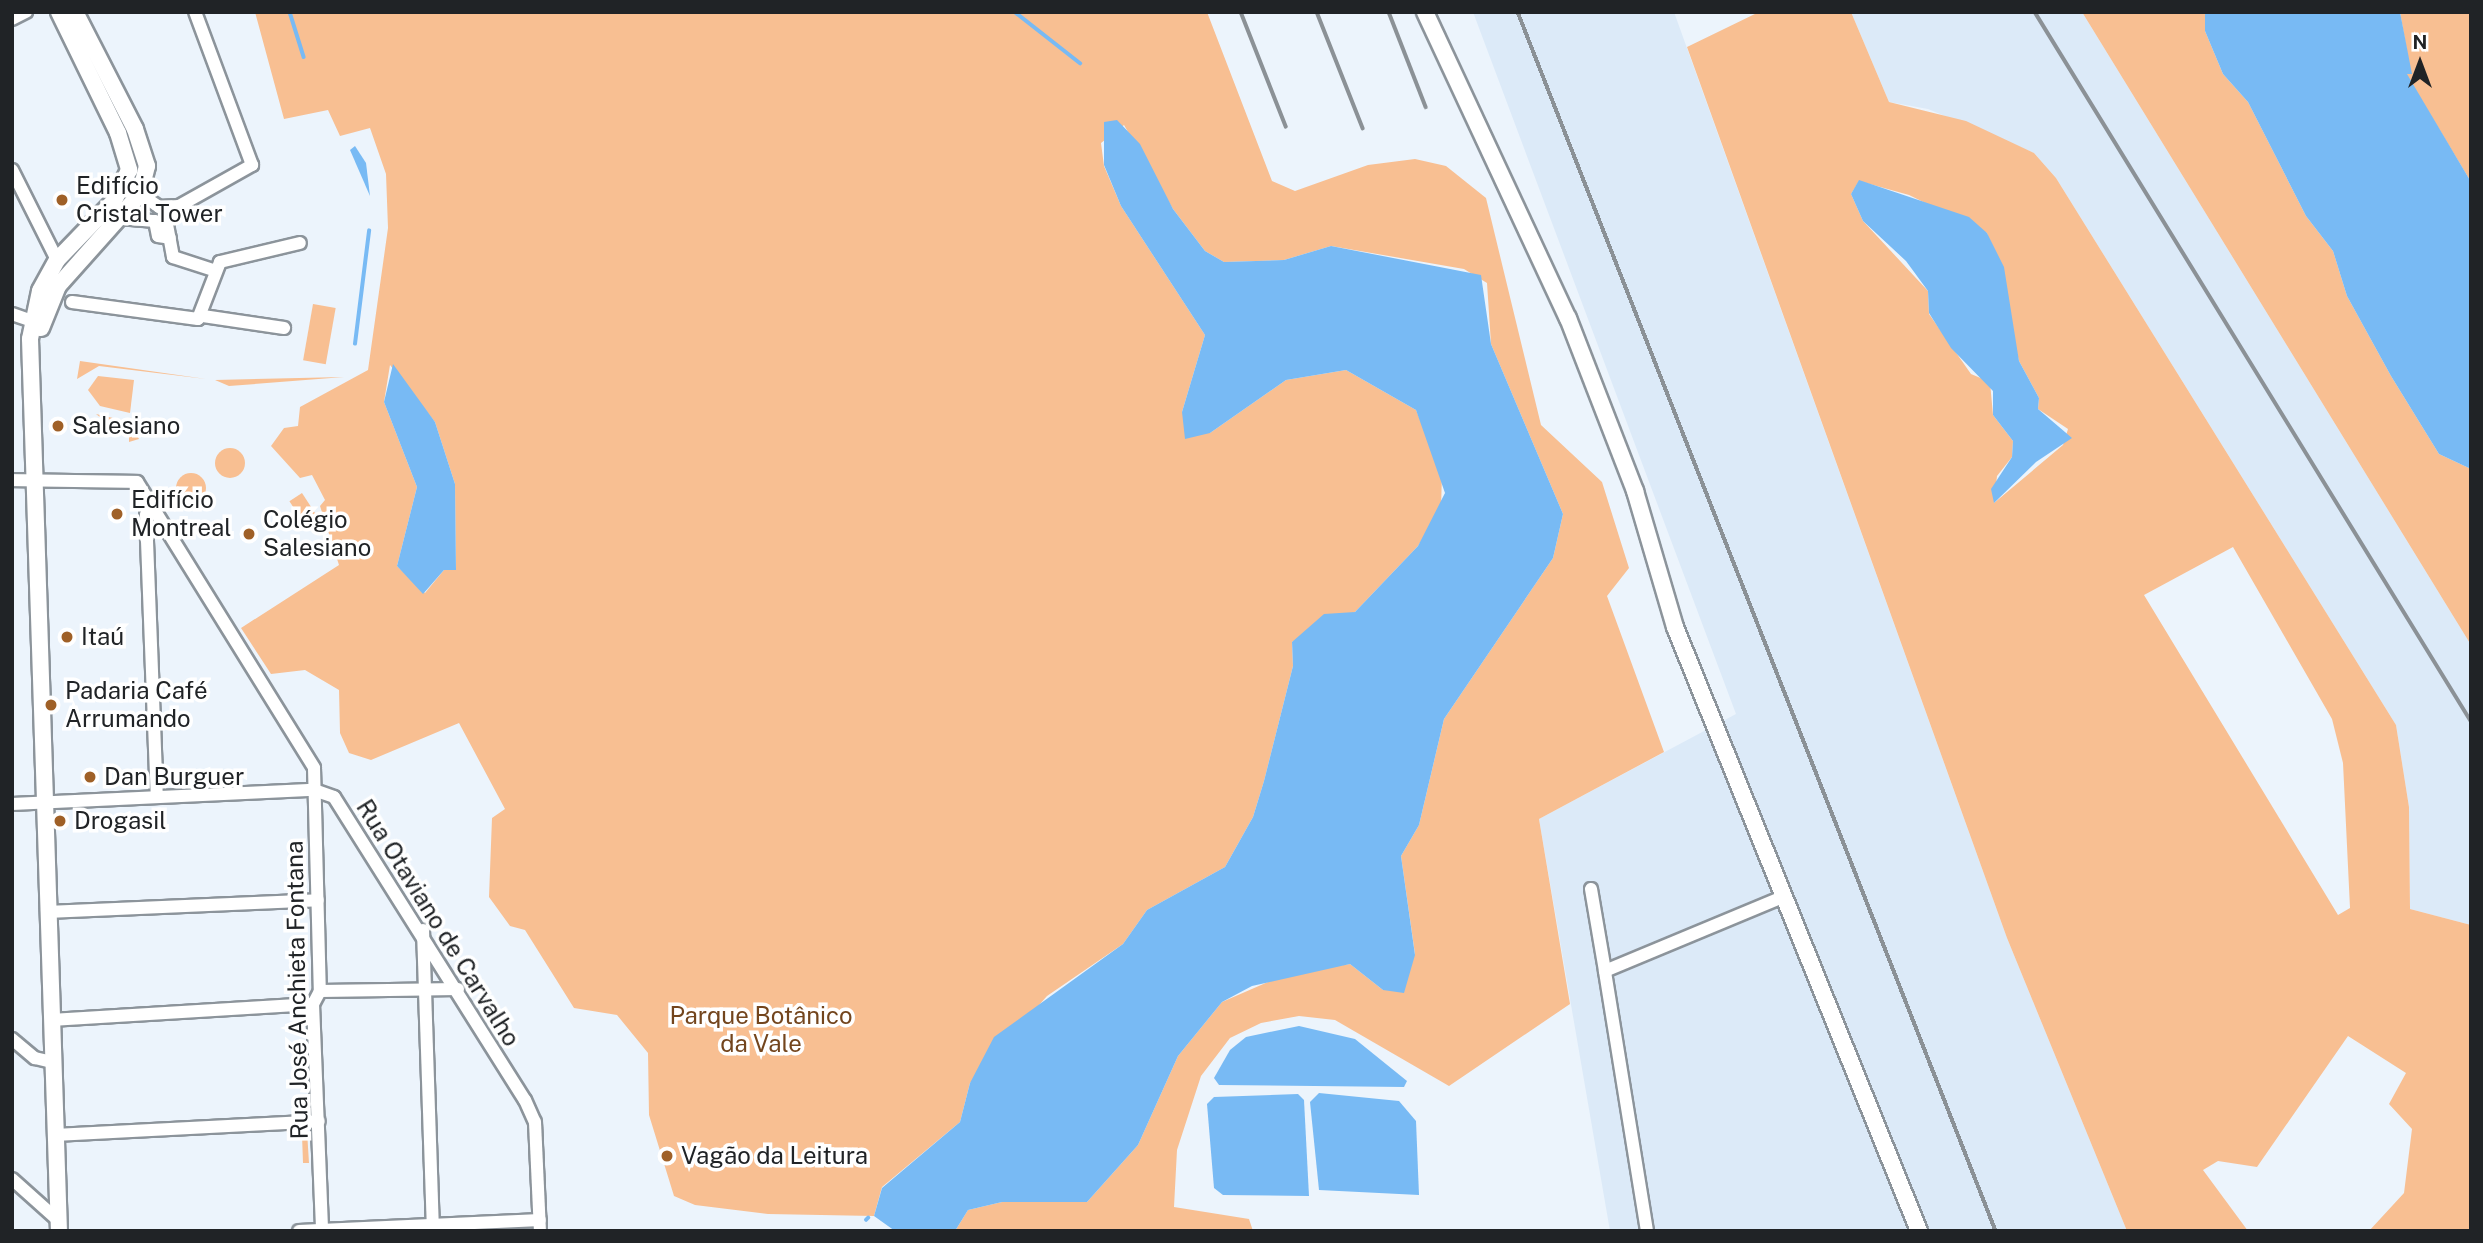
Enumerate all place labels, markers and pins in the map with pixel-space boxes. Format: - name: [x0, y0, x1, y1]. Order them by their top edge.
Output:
- place label: Edifício Cristal Tower: [76, 172, 223, 228]
- marker: Edifício Cristal Tower: [54, 192, 70, 208]
- place label: Salesiano: [72, 412, 180, 440]
- marker: Salesiano: [50, 418, 66, 434]
- place label: Edifício Montreal: [131, 486, 231, 542]
- marker: Edifício Montreal: [109, 506, 125, 522]
- place label: Colégio Salesiano: [263, 506, 371, 562]
- marker: Colégio Salesiano: [241, 526, 257, 542]
- place label: Itaú: [81, 623, 124, 651]
- marker: Itaú: [59, 629, 75, 645]
- place label: Padaria Café Arrumando: [65, 677, 208, 733]
- marker: Padaria Café Arrumando: [43, 697, 59, 713]
- place label: Dan Burguer: [104, 763, 244, 791]
- marker: Dan Burguer: [82, 769, 98, 785]
- place label: Drogasil: [74, 807, 167, 835]
- marker: Drogasil: [52, 813, 68, 829]
- place label: Vagão da Leitura: [681, 1142, 868, 1170]
- marker: Vagão da Leitura: [659, 1148, 675, 1164]

